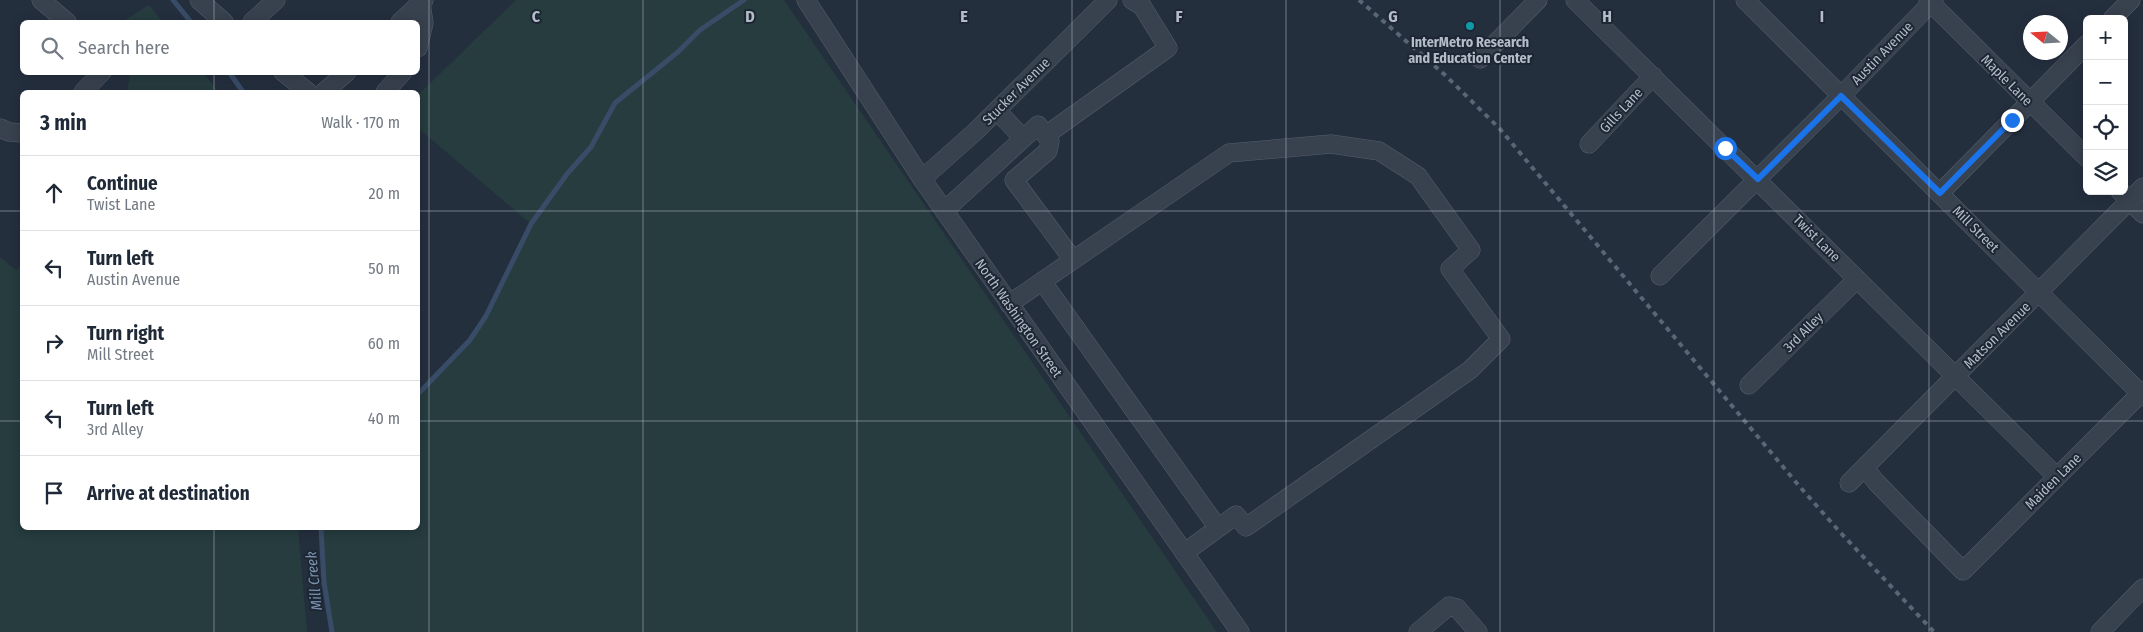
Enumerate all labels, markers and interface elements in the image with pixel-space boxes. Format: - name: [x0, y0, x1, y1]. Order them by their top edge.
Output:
- text: C: [532, 7, 541, 26]
- text: D: [745, 7, 755, 26]
- text: E: [960, 7, 968, 26]
- text: F: [1175, 7, 1183, 26]
- text: G: [1388, 7, 1398, 26]
- text: H: [1602, 7, 1612, 26]
- text: I: [1820, 7, 1824, 26]
- north arrow: [2023, 15, 2068, 60]
- map controls: [2083, 15, 2128, 195]
- button: +: [2083, 15, 2128, 60]
- street label: Austin Avenue: [1848, 18, 1917, 89]
- search box: [20, 20, 420, 75]
- marker: InterMetro Research and Education Center: [1464, 20, 1476, 32]
- icon: search: [38, 34, 66, 62]
- place label: InterMetro Research and Education Center: [1408, 34, 1533, 67]
- text: Search here: [78, 36, 170, 59]
- street label: Maple Lane: [1978, 51, 2036, 110]
- street label: Stucker Avenue: [979, 54, 1054, 129]
- button: −: [2083, 60, 2128, 105]
- street label: Gills Lane: [1596, 84, 1647, 136]
- button: locate: [2083, 105, 2128, 150]
- route end: [2001, 109, 2024, 132]
- text: 3 min: [40, 110, 87, 136]
- text: Walk · 170 m: [321, 113, 400, 132]
- route start: [1714, 137, 1737, 160]
- button: layers: [2083, 150, 2128, 195]
- text: Continue: [87, 172, 158, 195]
- icon: ahead: [40, 179, 68, 207]
- text: 20 m: [369, 184, 400, 203]
- text: Twist Lane: [87, 195, 155, 214]
- street label: Mill Street: [1949, 203, 2003, 256]
- street label: Twist Lane: [1789, 211, 1844, 266]
- text: Turn left: [87, 247, 154, 270]
- icon: left: [40, 254, 68, 282]
- street label: North Washington Street: [971, 256, 1066, 381]
- text: 50 m: [368, 259, 400, 278]
- text: Austin Avenue: [87, 270, 180, 289]
- street label: Matson Avenue: [1960, 298, 2034, 372]
- street label: 3rd Alley: [1780, 308, 1827, 356]
- text: Turn right: [87, 322, 164, 345]
- icon: right: [40, 329, 68, 357]
- text: 60 m: [368, 334, 400, 353]
- text: Mill Street: [87, 345, 154, 364]
- text: Turn left: [87, 397, 154, 420]
- icon: left: [40, 404, 68, 432]
- text: 40 m: [368, 409, 400, 428]
- text: 3rd Alley: [87, 420, 143, 439]
- street label: Maiden Lane: [2022, 450, 2085, 513]
- icon: arrive: [40, 479, 68, 507]
- text: Arrive at destination: [87, 482, 250, 505]
- water label: Mill Creek: [302, 550, 326, 611]

